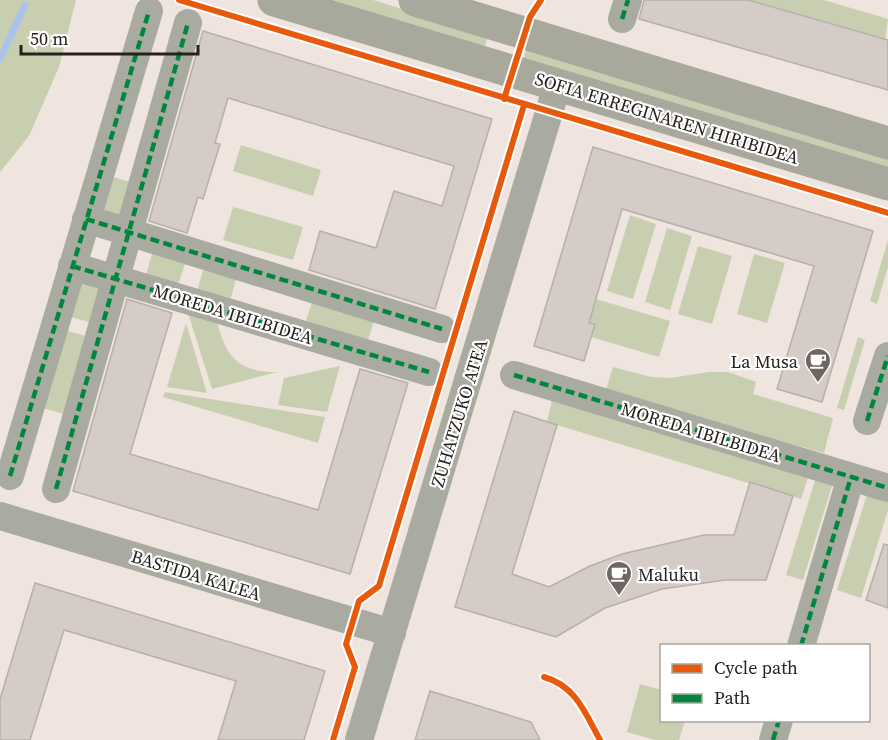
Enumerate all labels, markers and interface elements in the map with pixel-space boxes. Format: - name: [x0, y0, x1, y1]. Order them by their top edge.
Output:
- scale bar: [21, 18, 198, 56]
- text: 50 m: [30, 26, 68, 51]
- street label: SOFIA ERREGINAREN HIRIBIDEA: [532, 66, 802, 170]
- street label: MOREDA IBILBIDEA: [150, 278, 316, 350]
- street label: ZUHATZUKO ATEA: [425, 336, 493, 490]
- cafe icon: La Musa: [803, 346, 833, 384]
- place label: La Musa: [731, 349, 799, 374]
- street label: MOREDA IBILBIDEA: [618, 396, 784, 468]
- street label: BASTIDA KALEA: [128, 543, 264, 607]
- cafe icon: Maluku: [604, 559, 634, 597]
- place label: Maluku: [638, 562, 699, 587]
- legend: [660, 644, 870, 722]
- text: Cycle path: [714, 655, 798, 680]
- text: Path: [714, 685, 751, 710]

